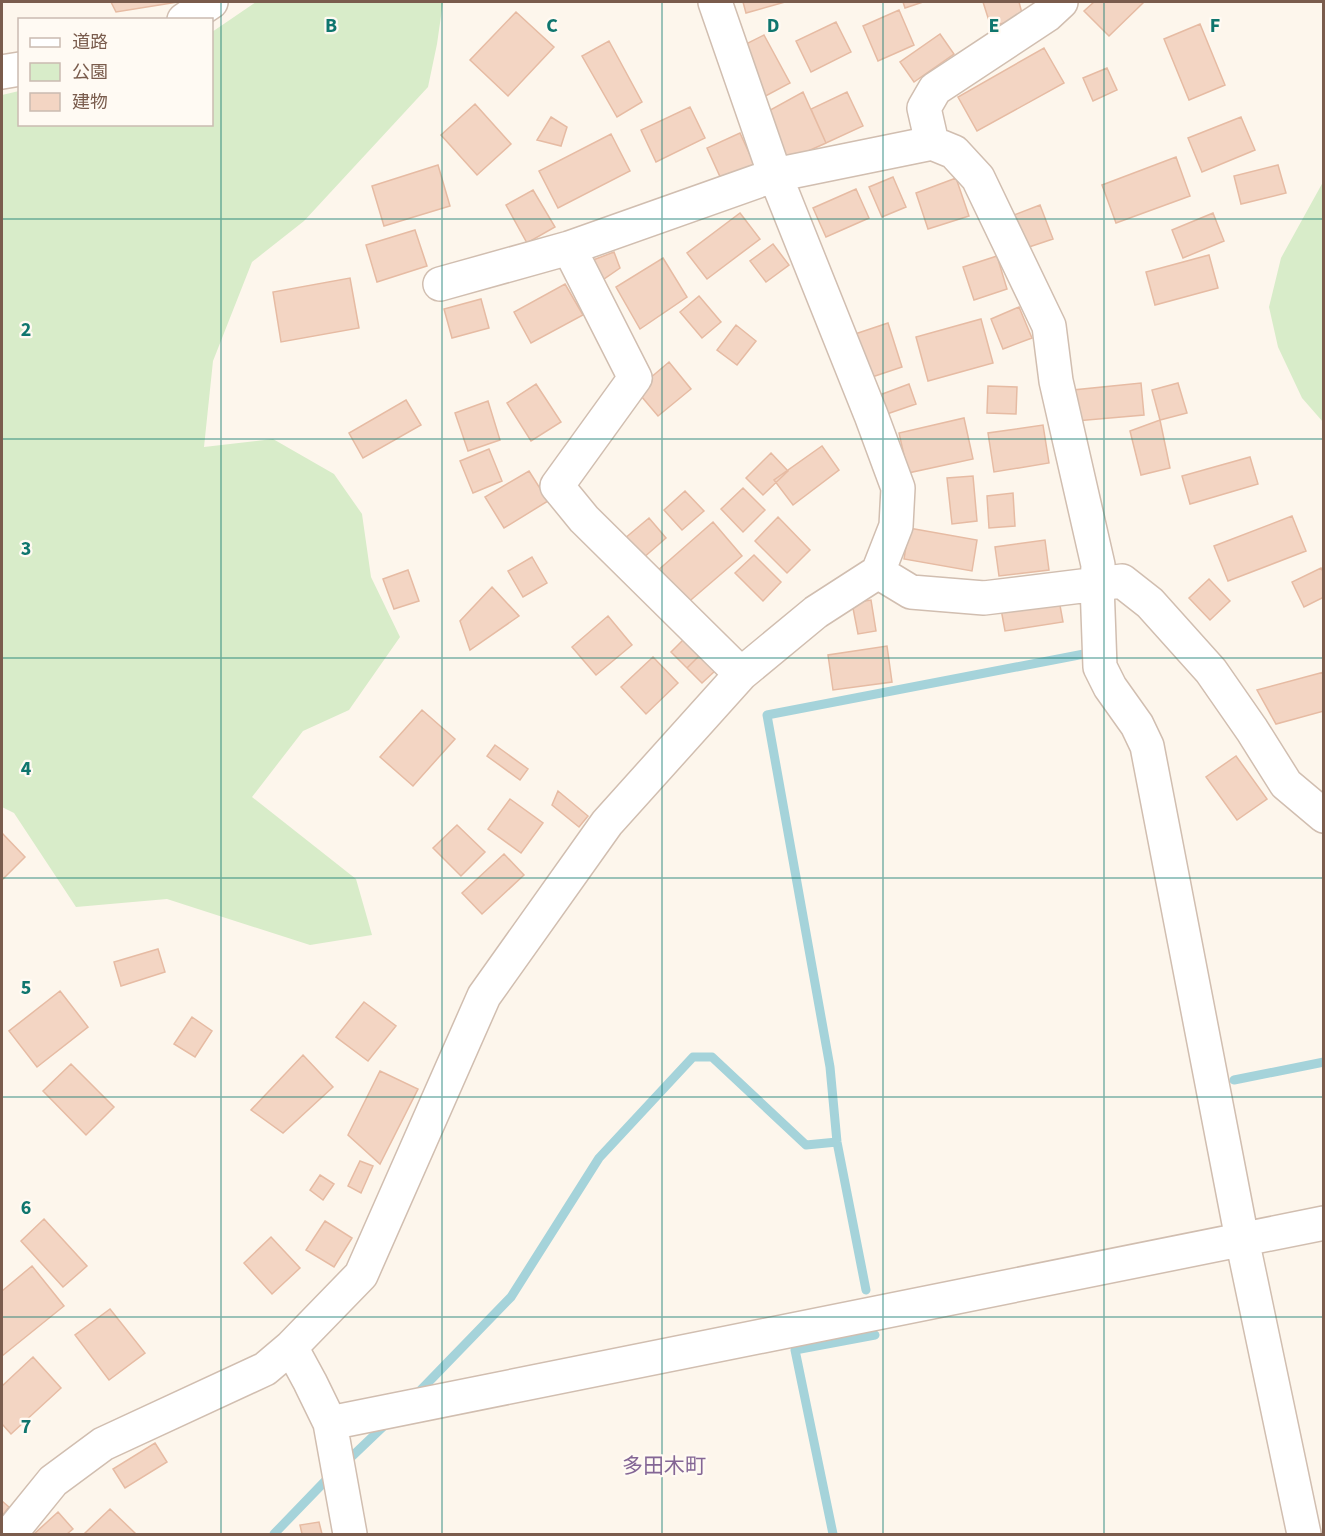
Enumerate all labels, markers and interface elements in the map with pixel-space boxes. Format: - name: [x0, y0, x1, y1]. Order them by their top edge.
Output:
- text: B: [325, 12, 337, 40]
- text: C: [546, 12, 558, 40]
- text: D: [767, 12, 779, 40]
- text: E: [989, 12, 999, 40]
- text: F: [1210, 12, 1220, 40]
- legend: [18, 18, 213, 126]
- text: 道路: [72, 30, 108, 55]
- text: 公園: [72, 60, 108, 85]
- text: 建物: [72, 90, 108, 115]
- text: 2: [21, 316, 31, 344]
- text: 3: [21, 535, 31, 563]
- text: 4: [21, 755, 32, 783]
- text: 5: [21, 974, 31, 1002]
- text: 6: [21, 1194, 31, 1222]
- text: 7: [21, 1413, 31, 1441]
- district label: 多田木町: [622, 1451, 706, 1481]

